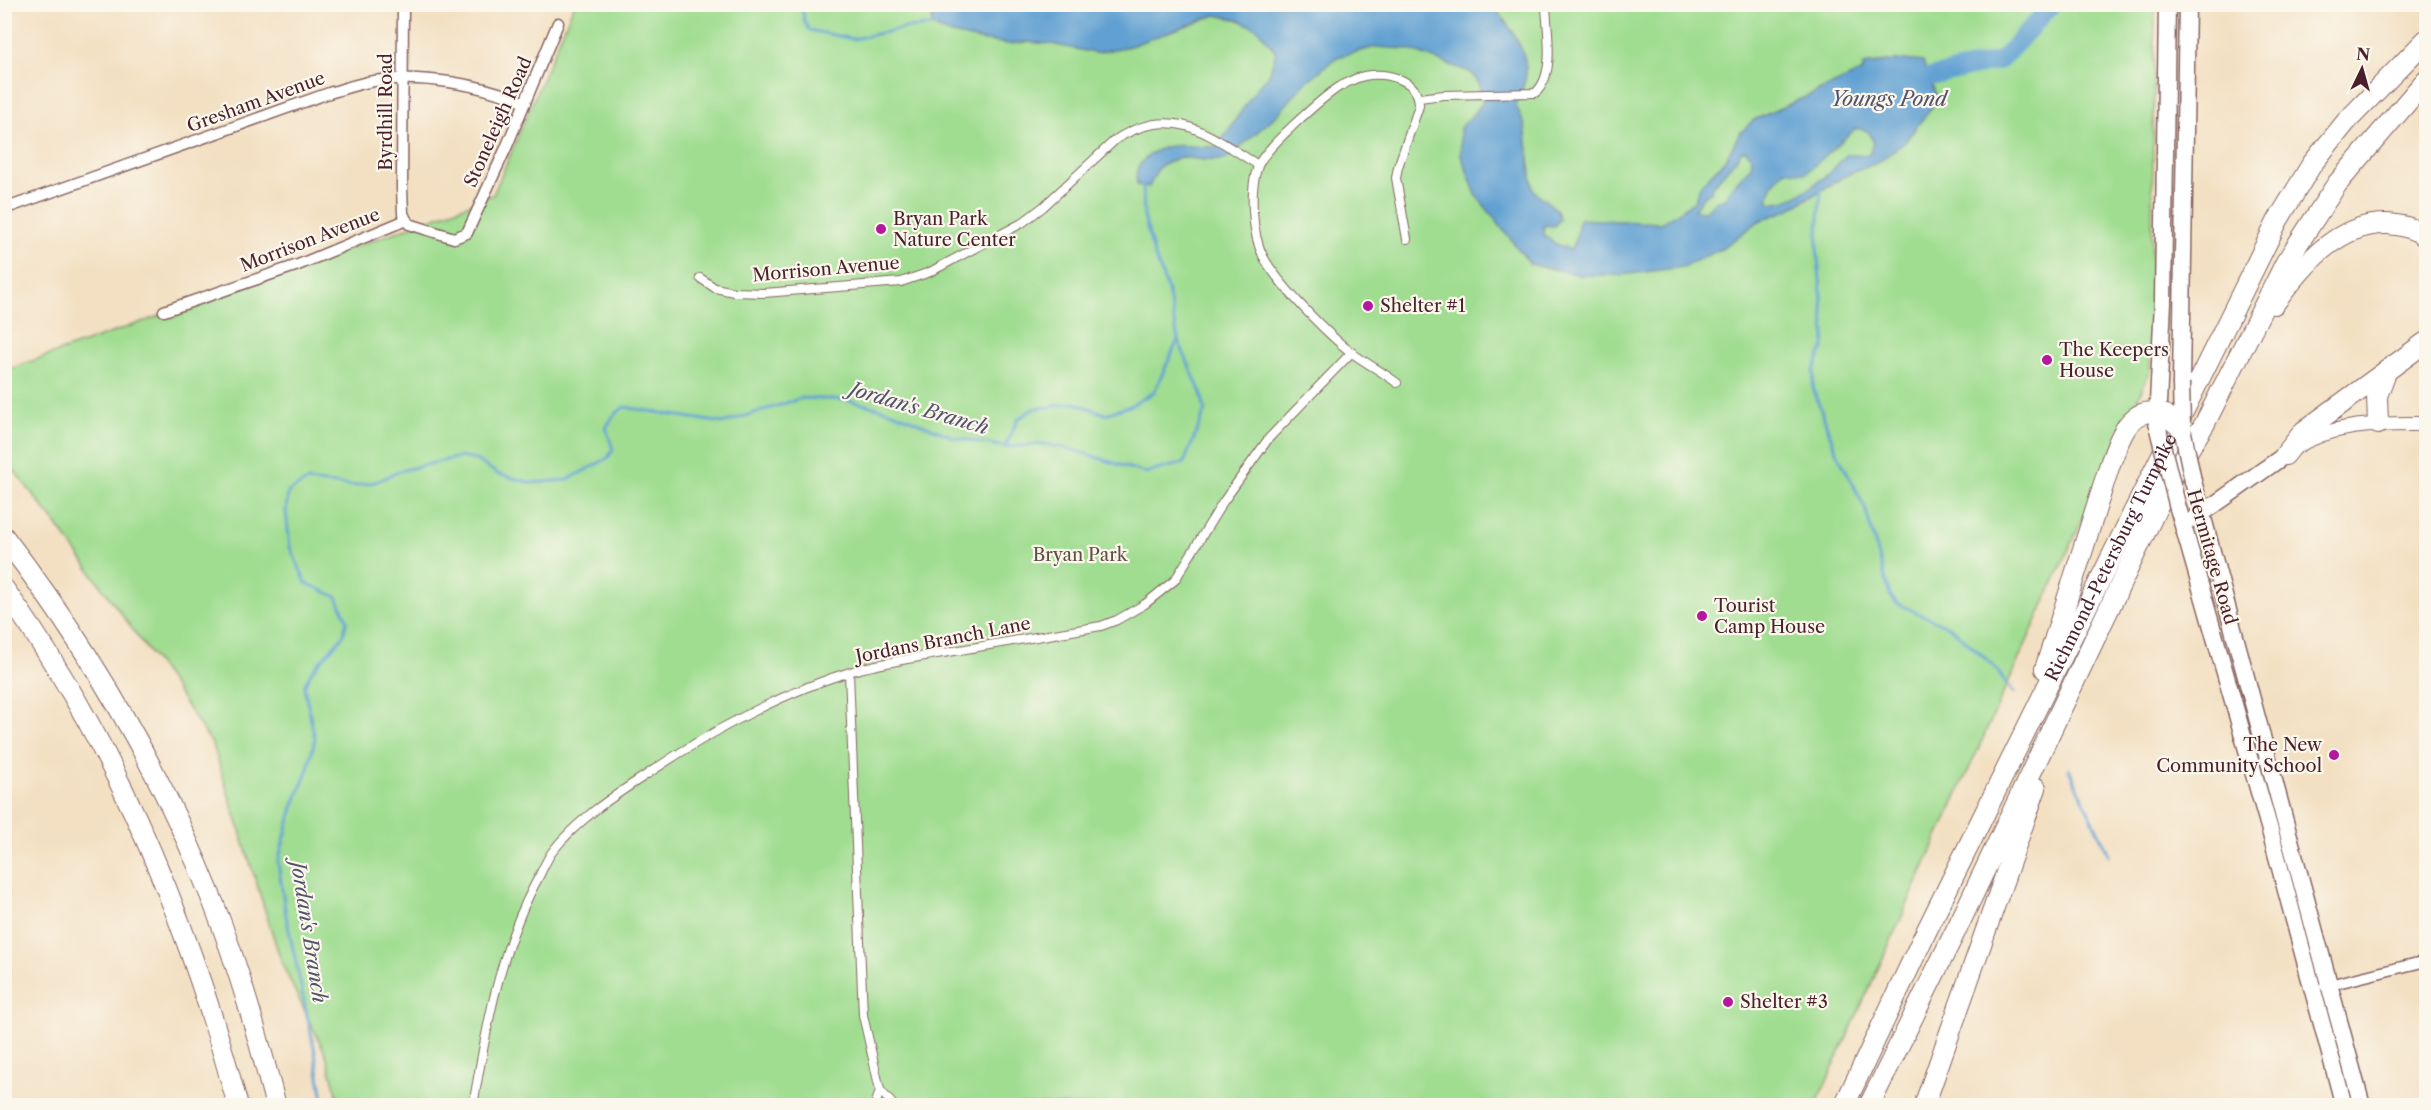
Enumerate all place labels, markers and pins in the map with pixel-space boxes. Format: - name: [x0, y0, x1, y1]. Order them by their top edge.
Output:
- place label: Bryan Park Nature Center: [893, 208, 1016, 251]
- marker: Bryan Park Nature Center: [874, 222, 888, 236]
- place label: Shelter #1: [1380, 295, 1466, 317]
- marker: Shelter #1: [1361, 299, 1375, 313]
- place label: The Keepers House: [2059, 339, 2169, 382]
- marker: The Keepers House: [2040, 353, 2054, 367]
- place label: Tourist Camp House: [1714, 595, 1825, 638]
- marker: Tourist Camp House: [1695, 609, 1709, 623]
- place label: The New Community School: [2156, 734, 2323, 777]
- marker: The New Community School: [2327, 748, 2341, 762]
- place label: Shelter #3: [1740, 991, 1828, 1013]
- marker: Shelter #3: [1721, 995, 1735, 1009]

